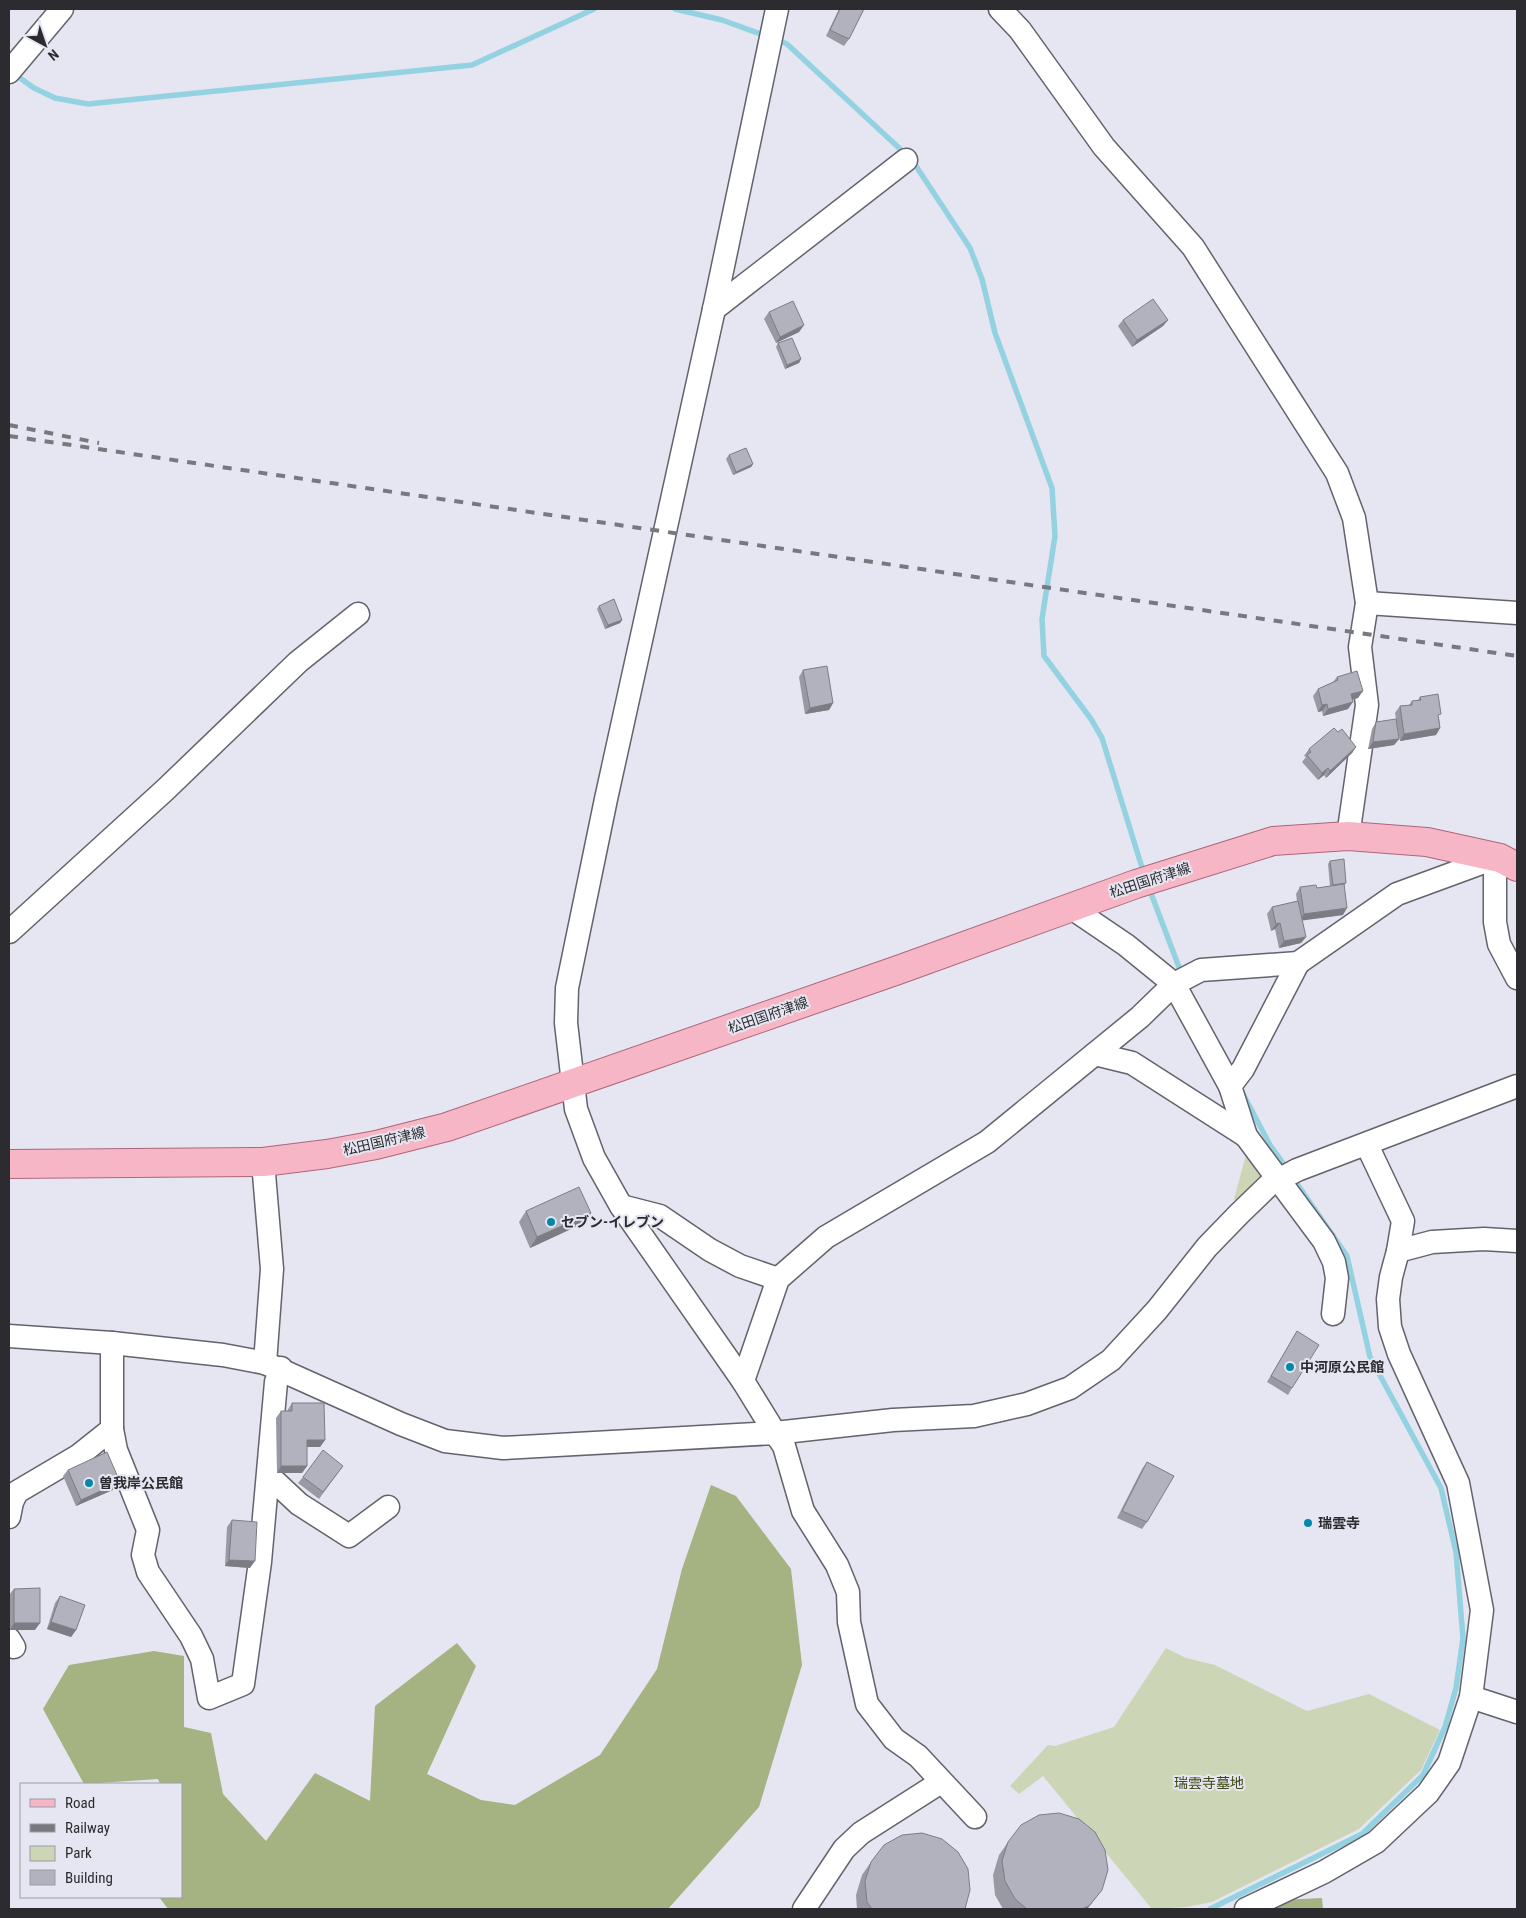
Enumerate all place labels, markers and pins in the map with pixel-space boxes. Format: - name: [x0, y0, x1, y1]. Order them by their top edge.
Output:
- place label: セブン-イレブン: [561, 1214, 664, 1230]
- marker: セブン-イレブン: [545, 1216, 557, 1228]
- place label: 中河原公民館: [1300, 1359, 1384, 1375]
- marker: 中河原公民館: [1284, 1361, 1296, 1373]
- place label: 曽我岸公民館: [99, 1475, 183, 1491]
- marker: 曽我岸公民館: [83, 1477, 95, 1489]
- place label: 瑞雲寺: [1318, 1515, 1360, 1531]
- marker: 瑞雲寺: [1302, 1517, 1314, 1529]

